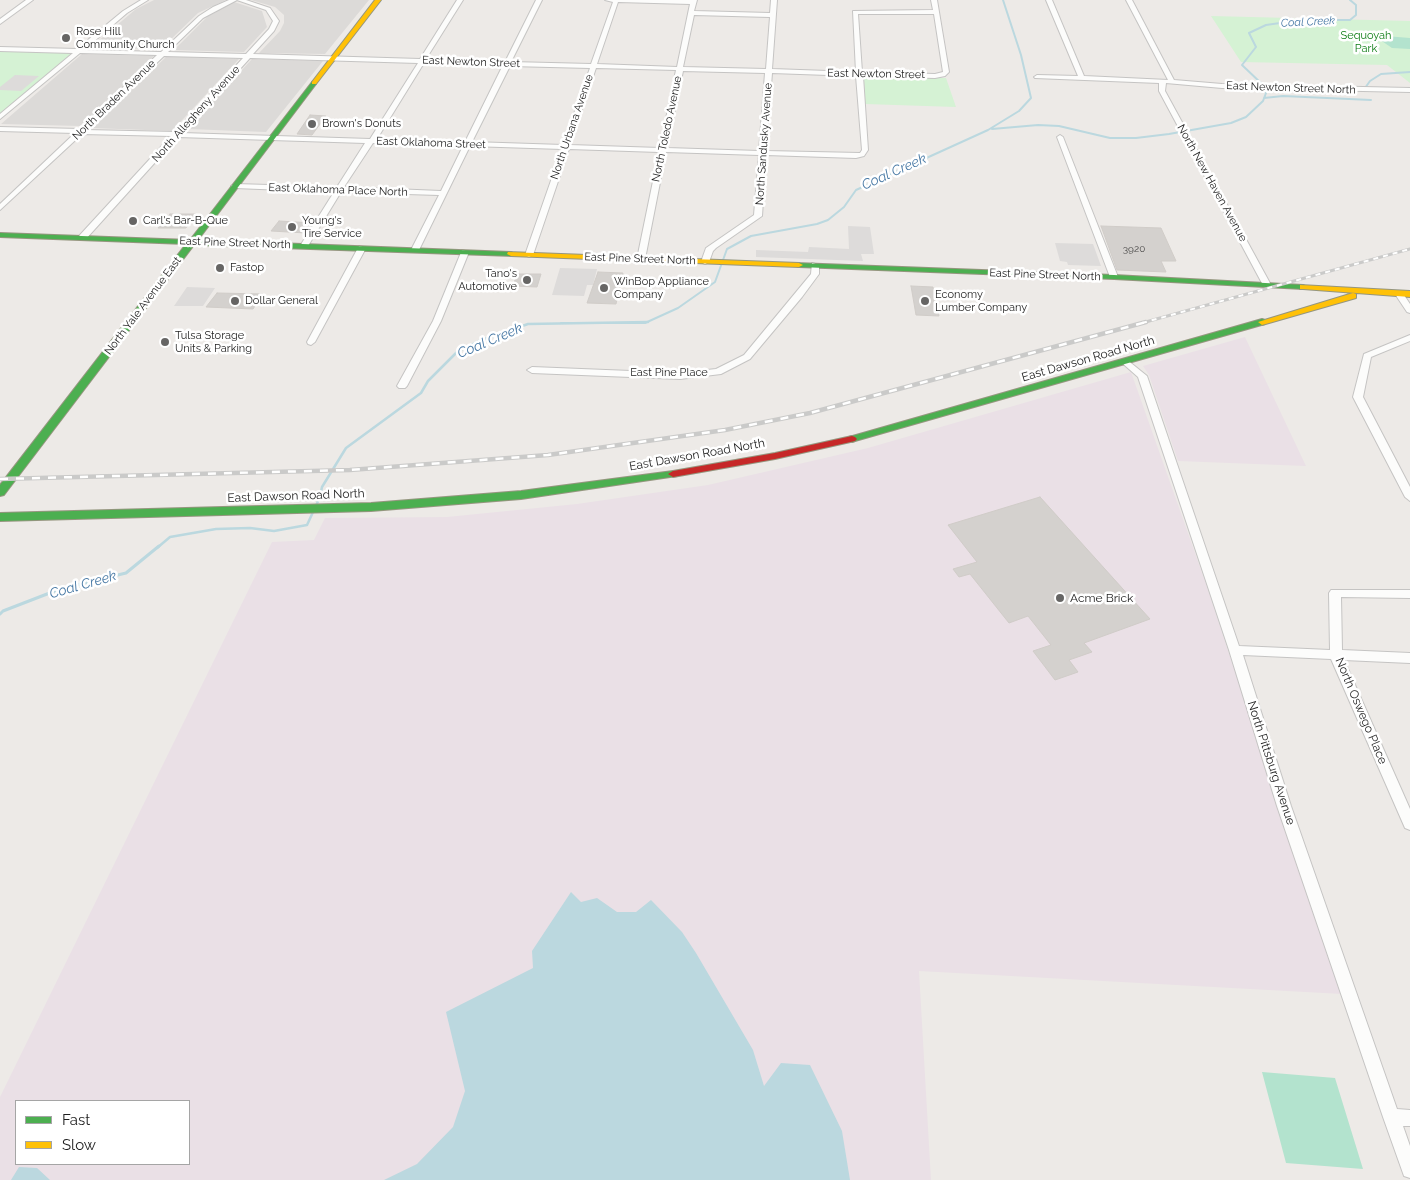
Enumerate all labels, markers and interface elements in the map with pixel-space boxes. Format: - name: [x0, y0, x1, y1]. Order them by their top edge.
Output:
- water label: Coal Creek: [1281, 14, 1335, 30]
- place label: Rose Hill Community Church: [76, 25, 175, 51]
- park label: Sequoyah Park: [1340, 29, 1392, 55]
- marker: Rose Hill Community Church: [60, 32, 72, 44]
- street label: East Newton Street: [422, 54, 520, 70]
- street label: North Braden Avenue: [70, 57, 158, 143]
- street label: North Allegheny Avenue: [149, 63, 243, 165]
- street label: East Newton Street: [827, 67, 925, 81]
- street label: North Urbana Avenue: [548, 73, 596, 181]
- street label: North Toledo Avenue: [649, 75, 685, 183]
- street label: East Newton Street North: [1226, 79, 1356, 97]
- street label: North Sandusky Avenue: [753, 82, 775, 206]
- place label: Brown's Donuts: [322, 117, 401, 131]
- marker: Brown's Donuts: [306, 118, 318, 130]
- street label: North New Haven Avenue: [1174, 122, 1250, 244]
- street label: East Oklahoma Street: [376, 134, 486, 152]
- water label: Coal Creek: [859, 150, 929, 194]
- street label: East Oklahoma Place North: [268, 181, 408, 199]
- place label: Carl's Bar-B-Que: [143, 214, 228, 228]
- place label: Young's Tire Service: [302, 214, 362, 240]
- marker: Carl's Bar-B-Que: [127, 215, 139, 227]
- marker: Young's Tire Service: [286, 221, 298, 233]
- street label: East Pine Street North: [179, 234, 291, 252]
- house number: 3920: [1123, 243, 1145, 255]
- street label: East Pine Street North: [584, 250, 696, 268]
- street label: North Yale Avenue East: [102, 254, 184, 358]
- place label: Fastop: [230, 261, 264, 275]
- marker: Fastop: [214, 262, 226, 274]
- street label: East Pine Street North: [989, 266, 1101, 284]
- place label: Tano's Automotive: [458, 267, 517, 293]
- marker: Tano's Automotive: [521, 274, 533, 286]
- place label: WinBop Appliance Company: [614, 275, 709, 301]
- marker: WinBop Appliance Company: [598, 282, 610, 294]
- place label: Economy Lumber Company: [935, 288, 1027, 314]
- place label: Dollar General: [245, 294, 318, 308]
- marker: Dollar General: [229, 295, 241, 307]
- marker: Economy Lumber Company: [919, 295, 931, 307]
- water label: Coal Creek: [455, 320, 525, 362]
- place label: Tulsa Storage Units & Parking: [175, 329, 252, 355]
- street label: East Dawson Road North: [1020, 333, 1156, 385]
- marker: Tulsa Storage Units & Parking: [159, 336, 171, 348]
- street label: East Pine Place: [630, 366, 708, 380]
- street label: East Dawson Road North: [628, 436, 766, 474]
- street label: East Dawson Road North: [227, 486, 365, 506]
- water label: Coal Creek: [48, 567, 118, 603]
- place label: Acme Brick: [1070, 591, 1133, 605]
- marker: Acme Brick: [1054, 592, 1066, 604]
- street label: North Oswego Place: [1332, 656, 1390, 766]
- street label: North Pittsburg Avenue: [1244, 699, 1298, 827]
- legend: [15, 1100, 190, 1165]
- text: Fast: [62, 1111, 90, 1129]
- text: Slow: [62, 1136, 96, 1154]

